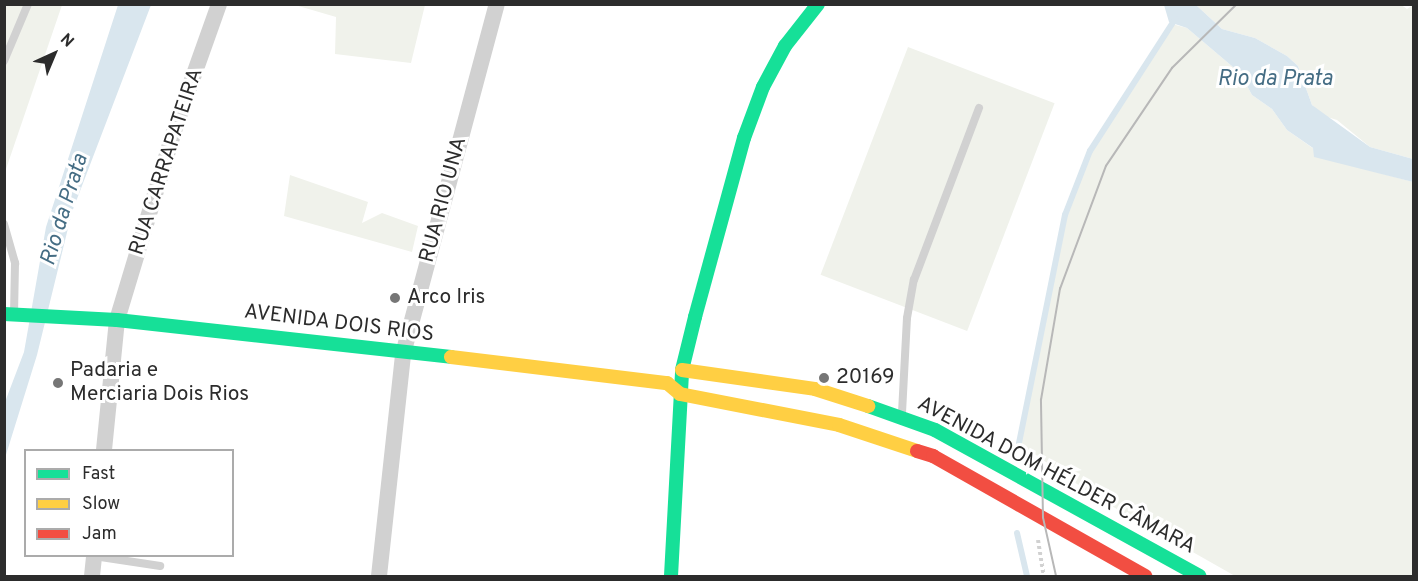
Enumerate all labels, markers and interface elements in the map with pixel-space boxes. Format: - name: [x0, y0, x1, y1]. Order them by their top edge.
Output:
- north arrow: [24, 24, 84, 84]
- text: N: [55, 30, 78, 52]
- street label: RUA CARRAPATEIRA: [125, 65, 209, 259]
- water label: Rio da Prata: [1217, 67, 1333, 93]
- street label: RUA RIO UNA: [415, 134, 473, 266]
- water label: Rio da Prata: [35, 151, 95, 269]
- place label: Arco Iris: [407, 285, 485, 311]
- marker: Arco Iris: [388, 291, 402, 305]
- street label: AVENIDA DOIS RIOS: [242, 300, 436, 348]
- place label: Padaria e Merciaria Dois Rios: [70, 358, 249, 408]
- place label: 20169: [836, 365, 895, 391]
- marker: 20169: [817, 371, 831, 385]
- marker: Padaria e Merciaria Dois Rios: [51, 376, 65, 390]
- street label: AVENIDA DOM HÉLDER CÂMARA: [912, 392, 1200, 560]
- legend: [24, 449, 234, 557]
- text: Fast: [82, 463, 115, 486]
- text: Slow: [82, 493, 120, 516]
- text: Jam: [82, 523, 117, 546]

